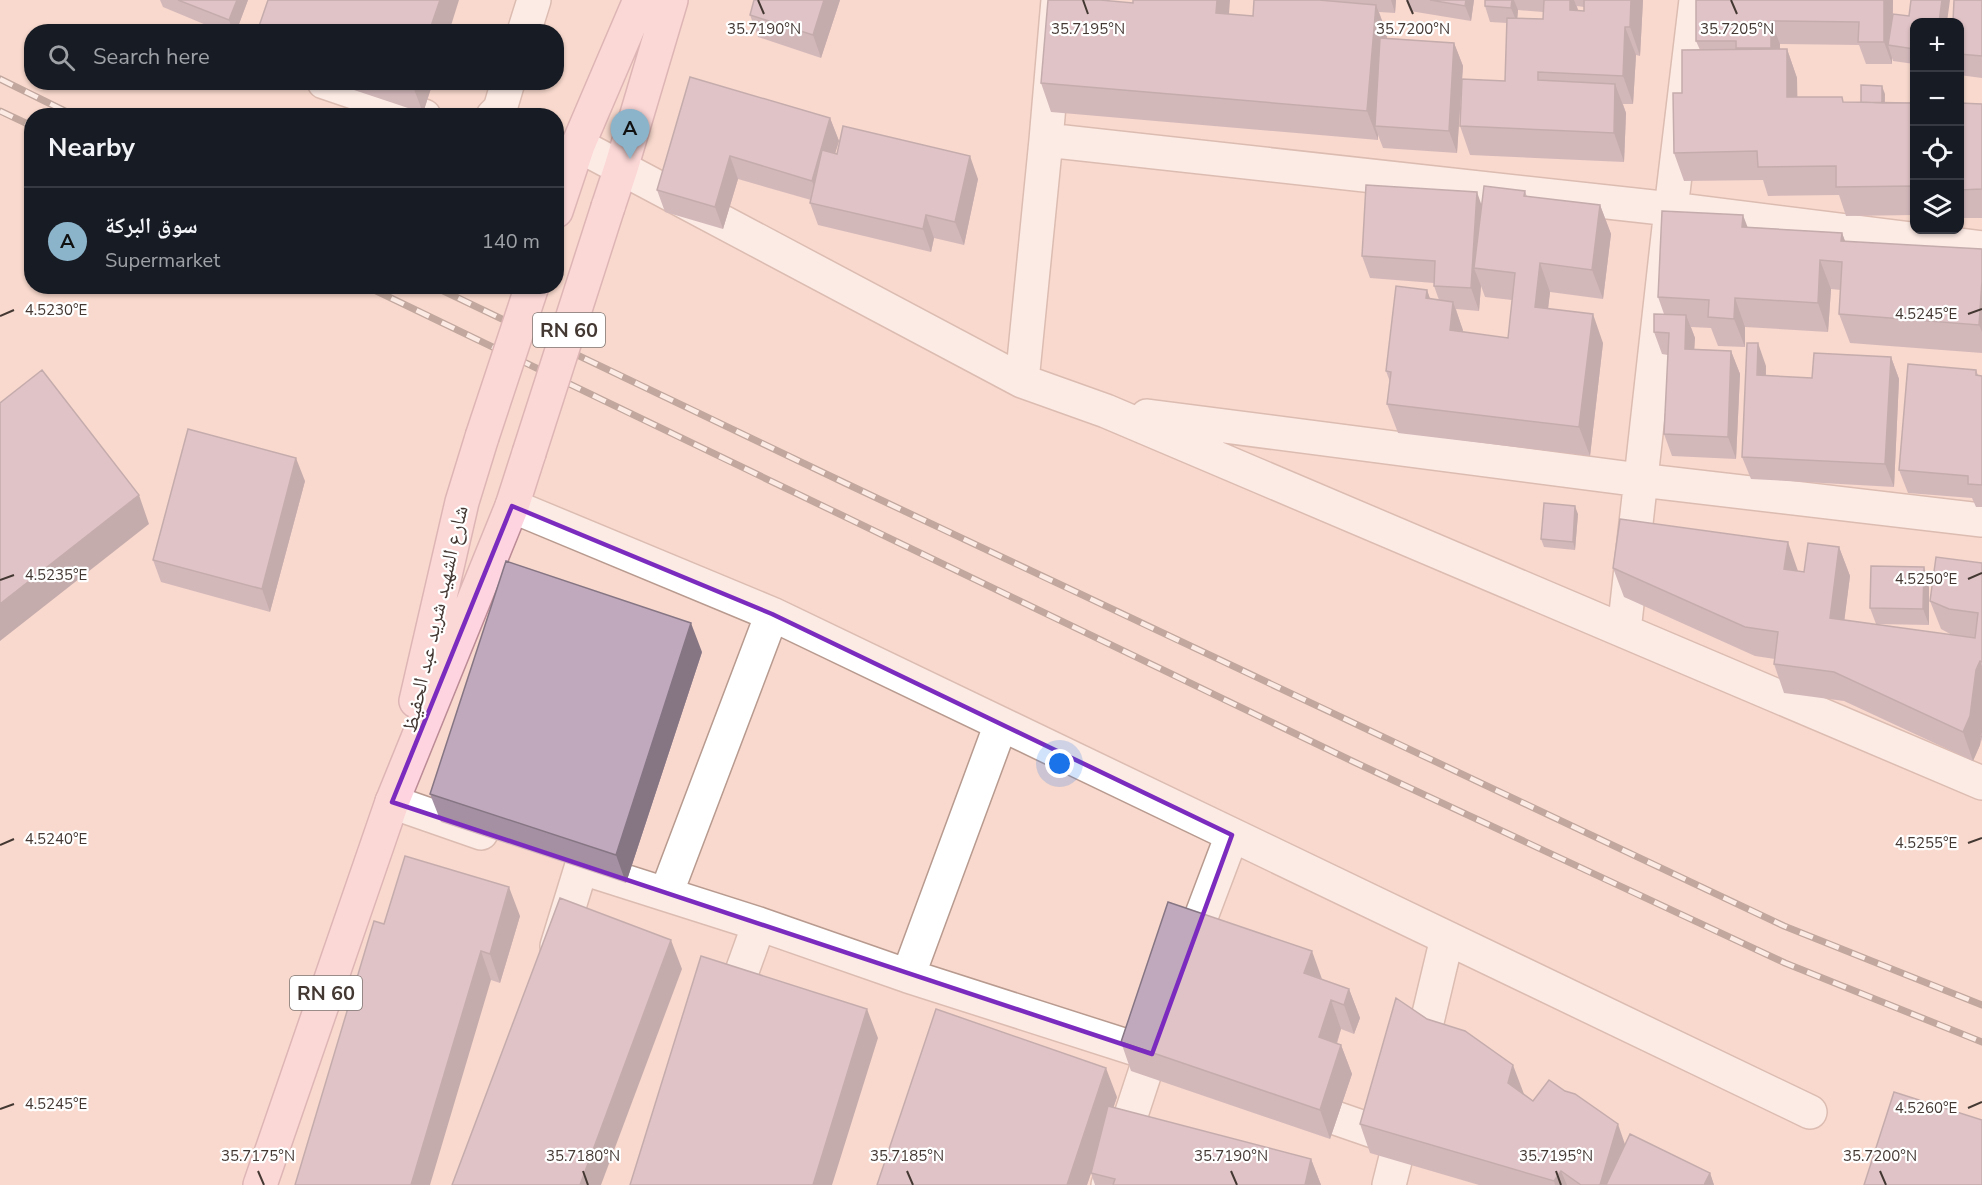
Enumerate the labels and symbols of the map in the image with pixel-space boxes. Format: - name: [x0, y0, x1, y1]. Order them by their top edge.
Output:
- text: 35.7190°N: [727, 19, 801, 39]
- text: 35.7195°N: [1051, 19, 1125, 39]
- text: 35.7200°N: [1376, 19, 1450, 39]
- text: 35.7205°N: [1700, 19, 1774, 39]
- pin: A: [610, 110, 650, 159]
- text: 4.5230°E: [25, 300, 87, 320]
- text: 4.5245°E: [1895, 304, 1957, 324]
- road number: RN 60: [533, 313, 605, 347]
- street label: شارع الشهيد شريد عبد الحفيظ: [395, 503, 475, 735]
- text: 4.5235°E: [25, 565, 87, 585]
- text: 4.5250°E: [1895, 569, 1957, 589]
- your location: [1045, 749, 1074, 778]
- text: 4.5240°E: [25, 829, 87, 849]
- text: 4.5255°E: [1895, 833, 1957, 853]
- road number: RN 60: [290, 976, 362, 1010]
- text: 4.5245°E: [25, 1094, 87, 1114]
- text: 4.5260°E: [1895, 1098, 1957, 1118]
- text: 35.7175°N: [221, 1146, 295, 1166]
- text: 35.7180°N: [546, 1146, 620, 1166]
- text: 35.7185°N: [870, 1146, 944, 1166]
- text: 35.7190°N: [1194, 1146, 1268, 1166]
- text: 35.7195°N: [1519, 1146, 1593, 1166]
- text: 35.7200°N: [1843, 1146, 1917, 1166]

